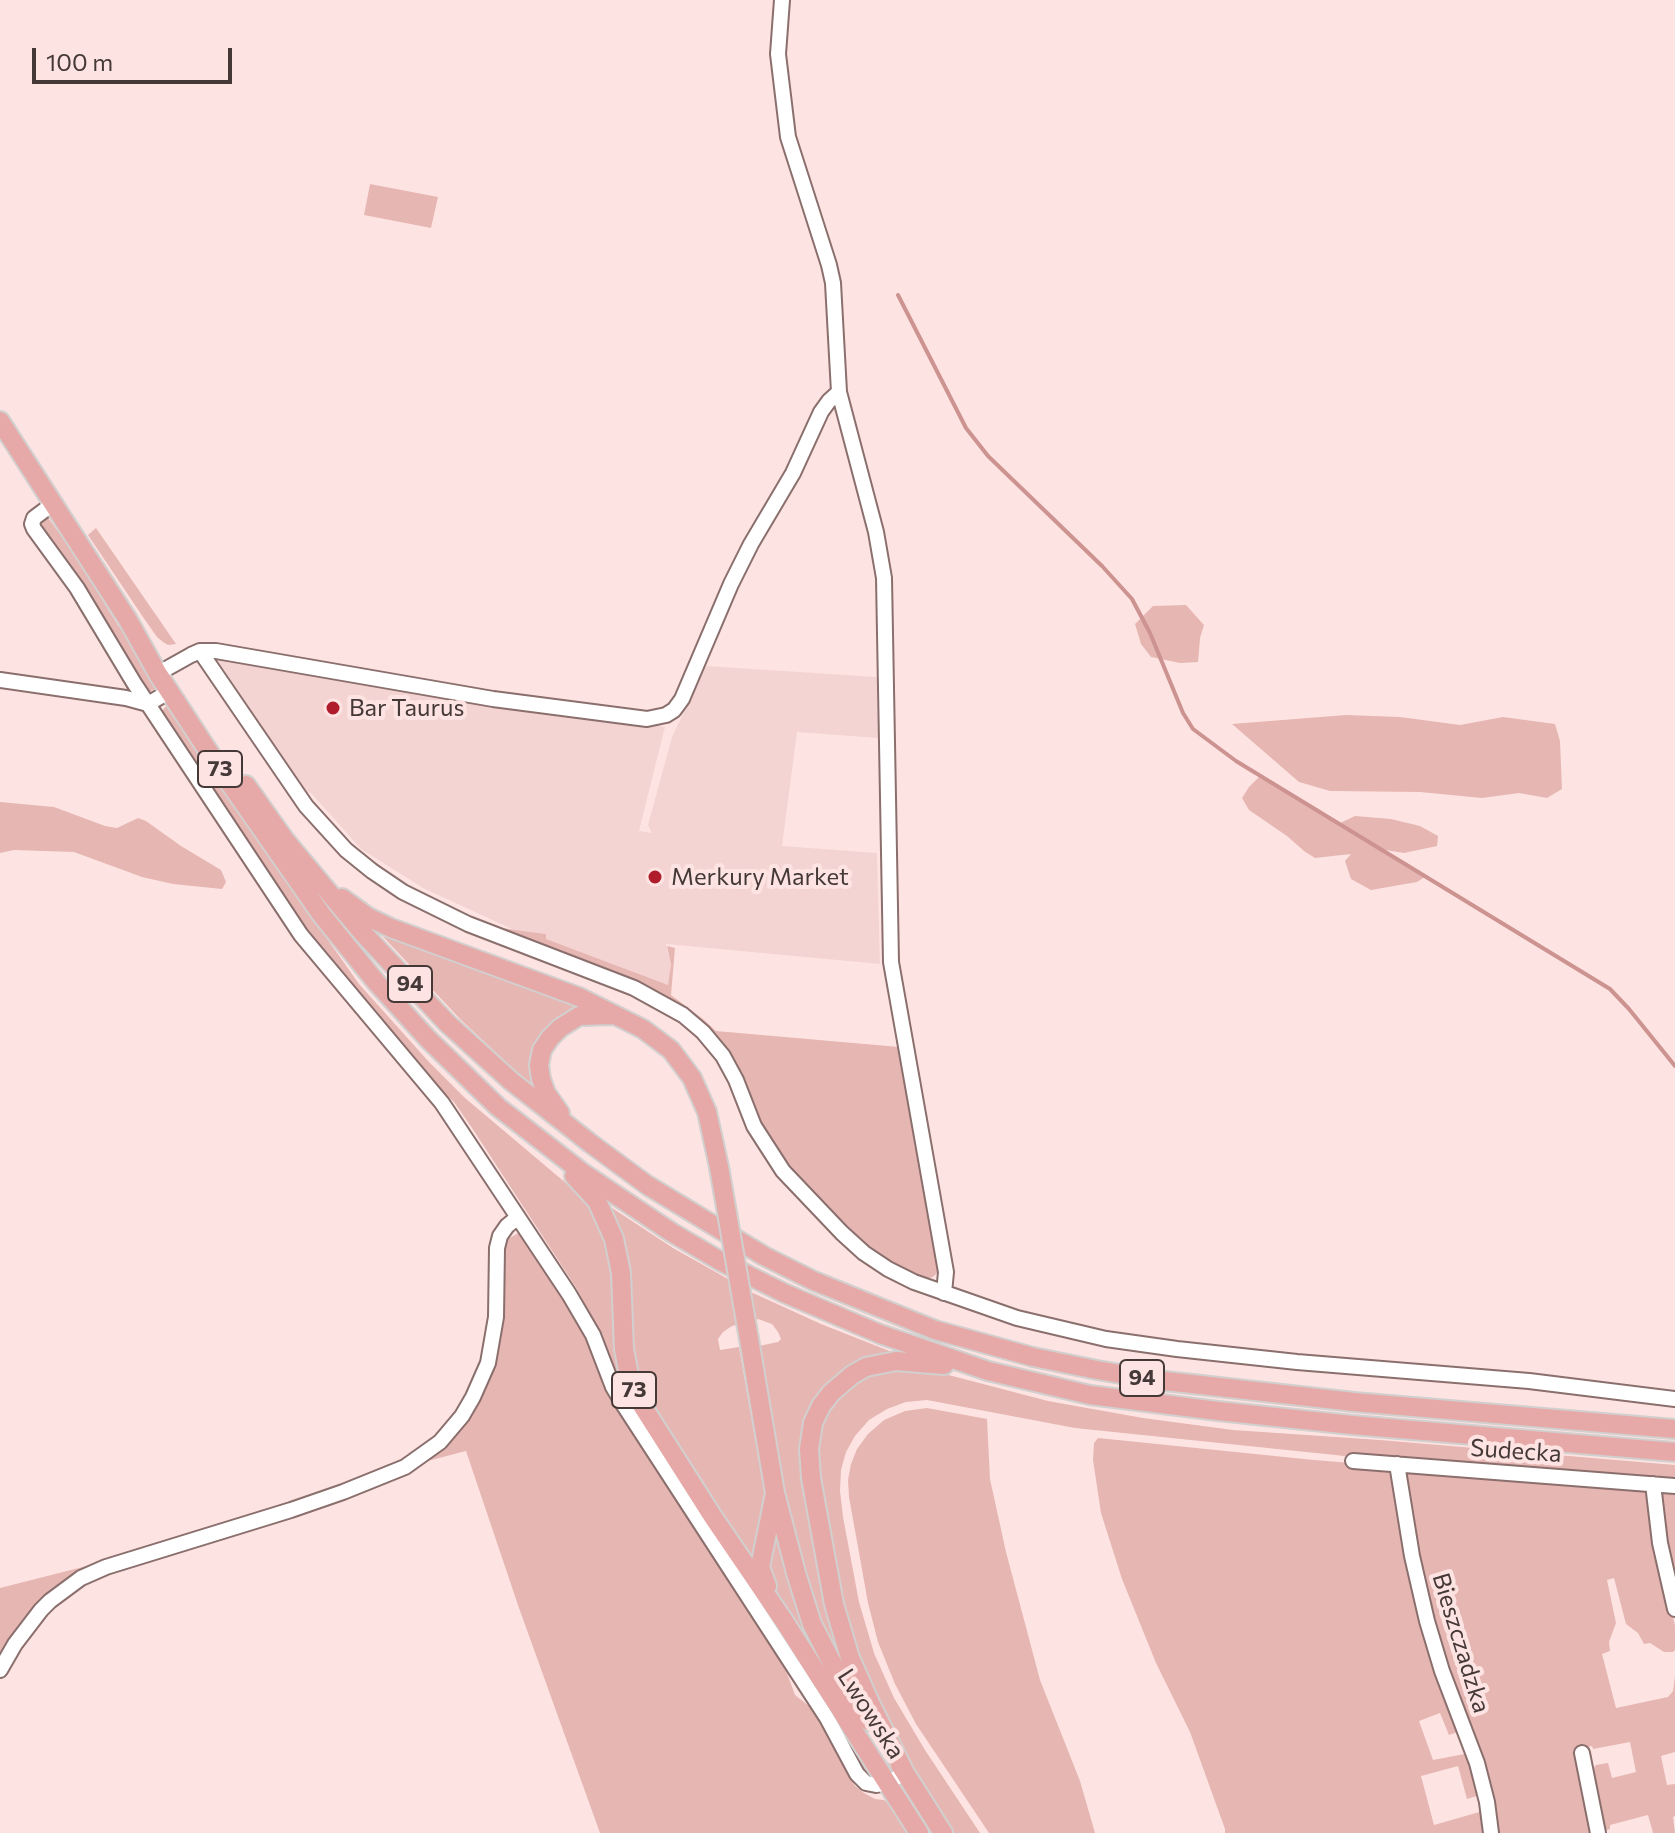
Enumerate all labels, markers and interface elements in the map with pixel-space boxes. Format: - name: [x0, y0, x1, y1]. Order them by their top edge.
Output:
- scale bar: [36, 32, 236, 82]
- text: 100 m: [46, 47, 113, 76]
- place label: Bar Taurus: [349, 694, 464, 722]
- marker: Bar Taurus: [324, 699, 342, 717]
- road number: 73: [198, 751, 242, 787]
- place label: Merkury Market: [671, 863, 849, 891]
- marker: Merkury Market: [646, 868, 664, 886]
- road number: 94: [388, 966, 432, 1002]
- road number: 94: [1120, 1360, 1164, 1396]
- road number: 73: [612, 1372, 656, 1408]
- street label: Sudecka: [1469, 1433, 1563, 1469]
- street label: Bieszczadzka: [1426, 1570, 1496, 1716]
- street label: Lwowska: [831, 1664, 911, 1764]

